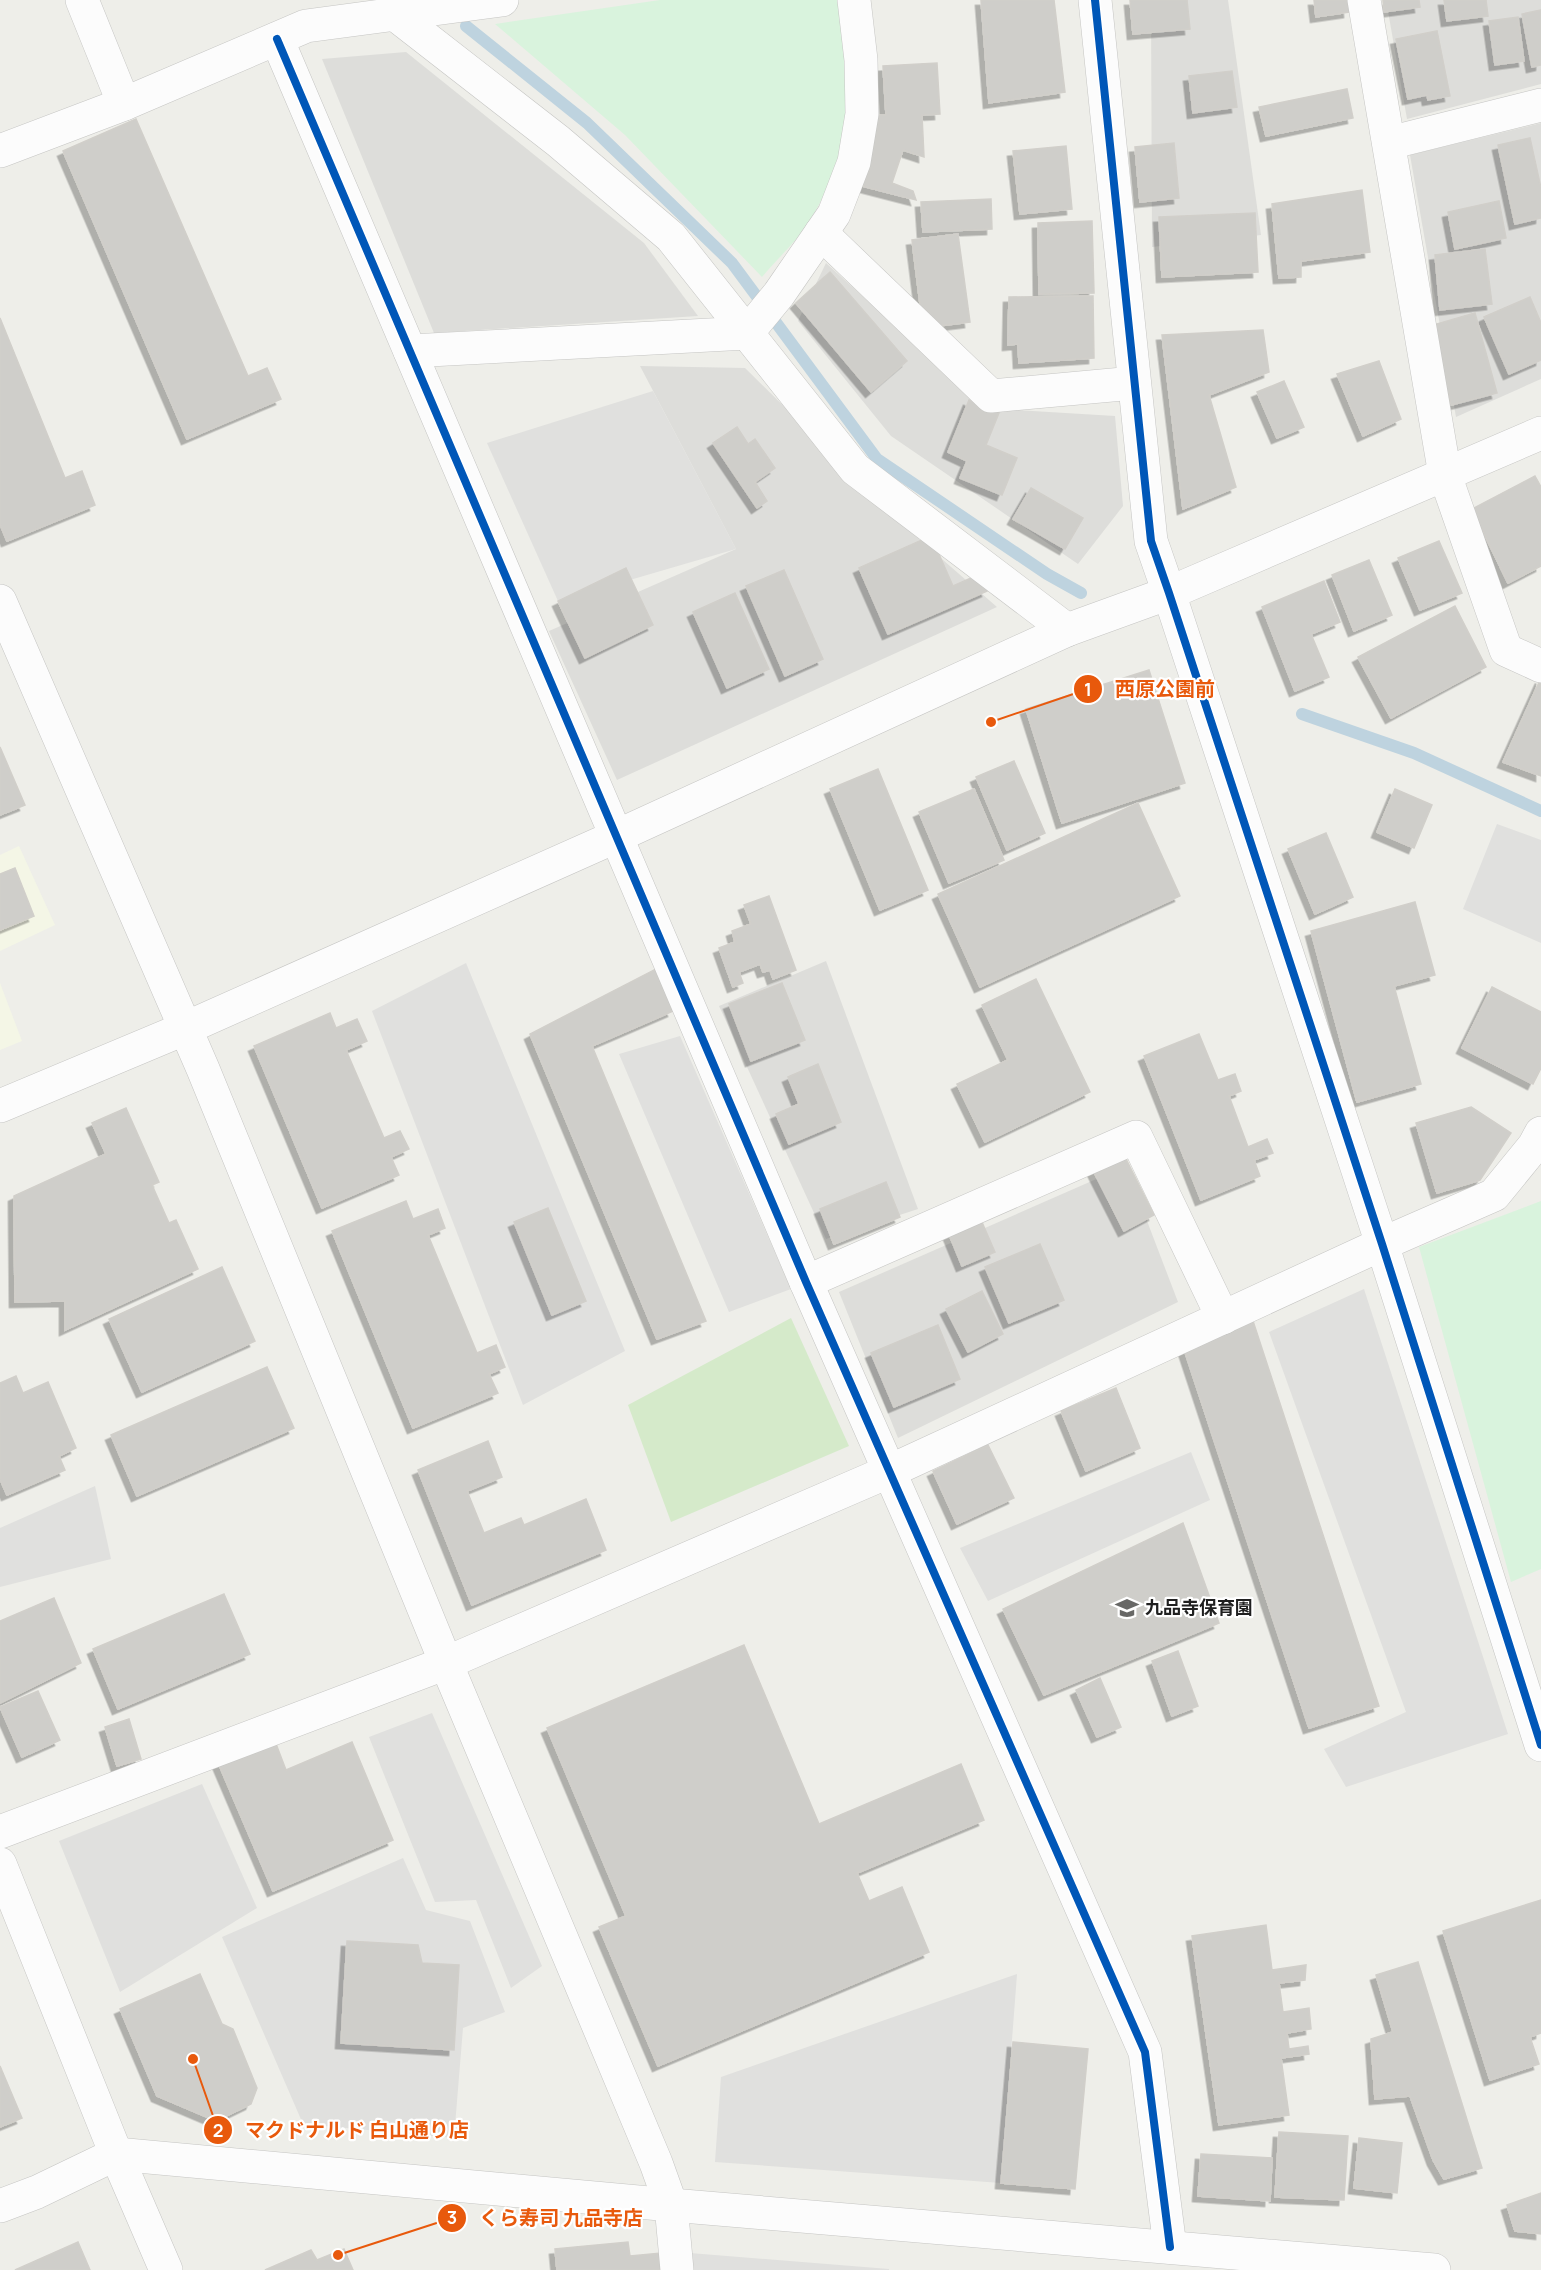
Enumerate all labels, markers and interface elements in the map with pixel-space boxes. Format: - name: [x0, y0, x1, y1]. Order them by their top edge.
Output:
- callout: 西原公園前: [1073, 670, 1227, 708]
- text: 西原公園前: [1115, 675, 1215, 702]
- text: 1: [1084, 677, 1092, 701]
- school or university icon: 九品寺保育園: [1114, 1595, 1140, 1621]
- place label: 九品寺保育園: [1145, 1595, 1253, 1619]
- callout: マクドナルド 白山通り店: [203, 2111, 481, 2149]
- text: マクドナルド 白山通り店: [245, 2116, 469, 2143]
- text: 2: [213, 2118, 223, 2142]
- callout: くら寿司 九品寺店: [437, 2199, 655, 2237]
- text: くら寿司 九品寺店: [479, 2204, 643, 2231]
- text: 3: [447, 2205, 457, 2229]

